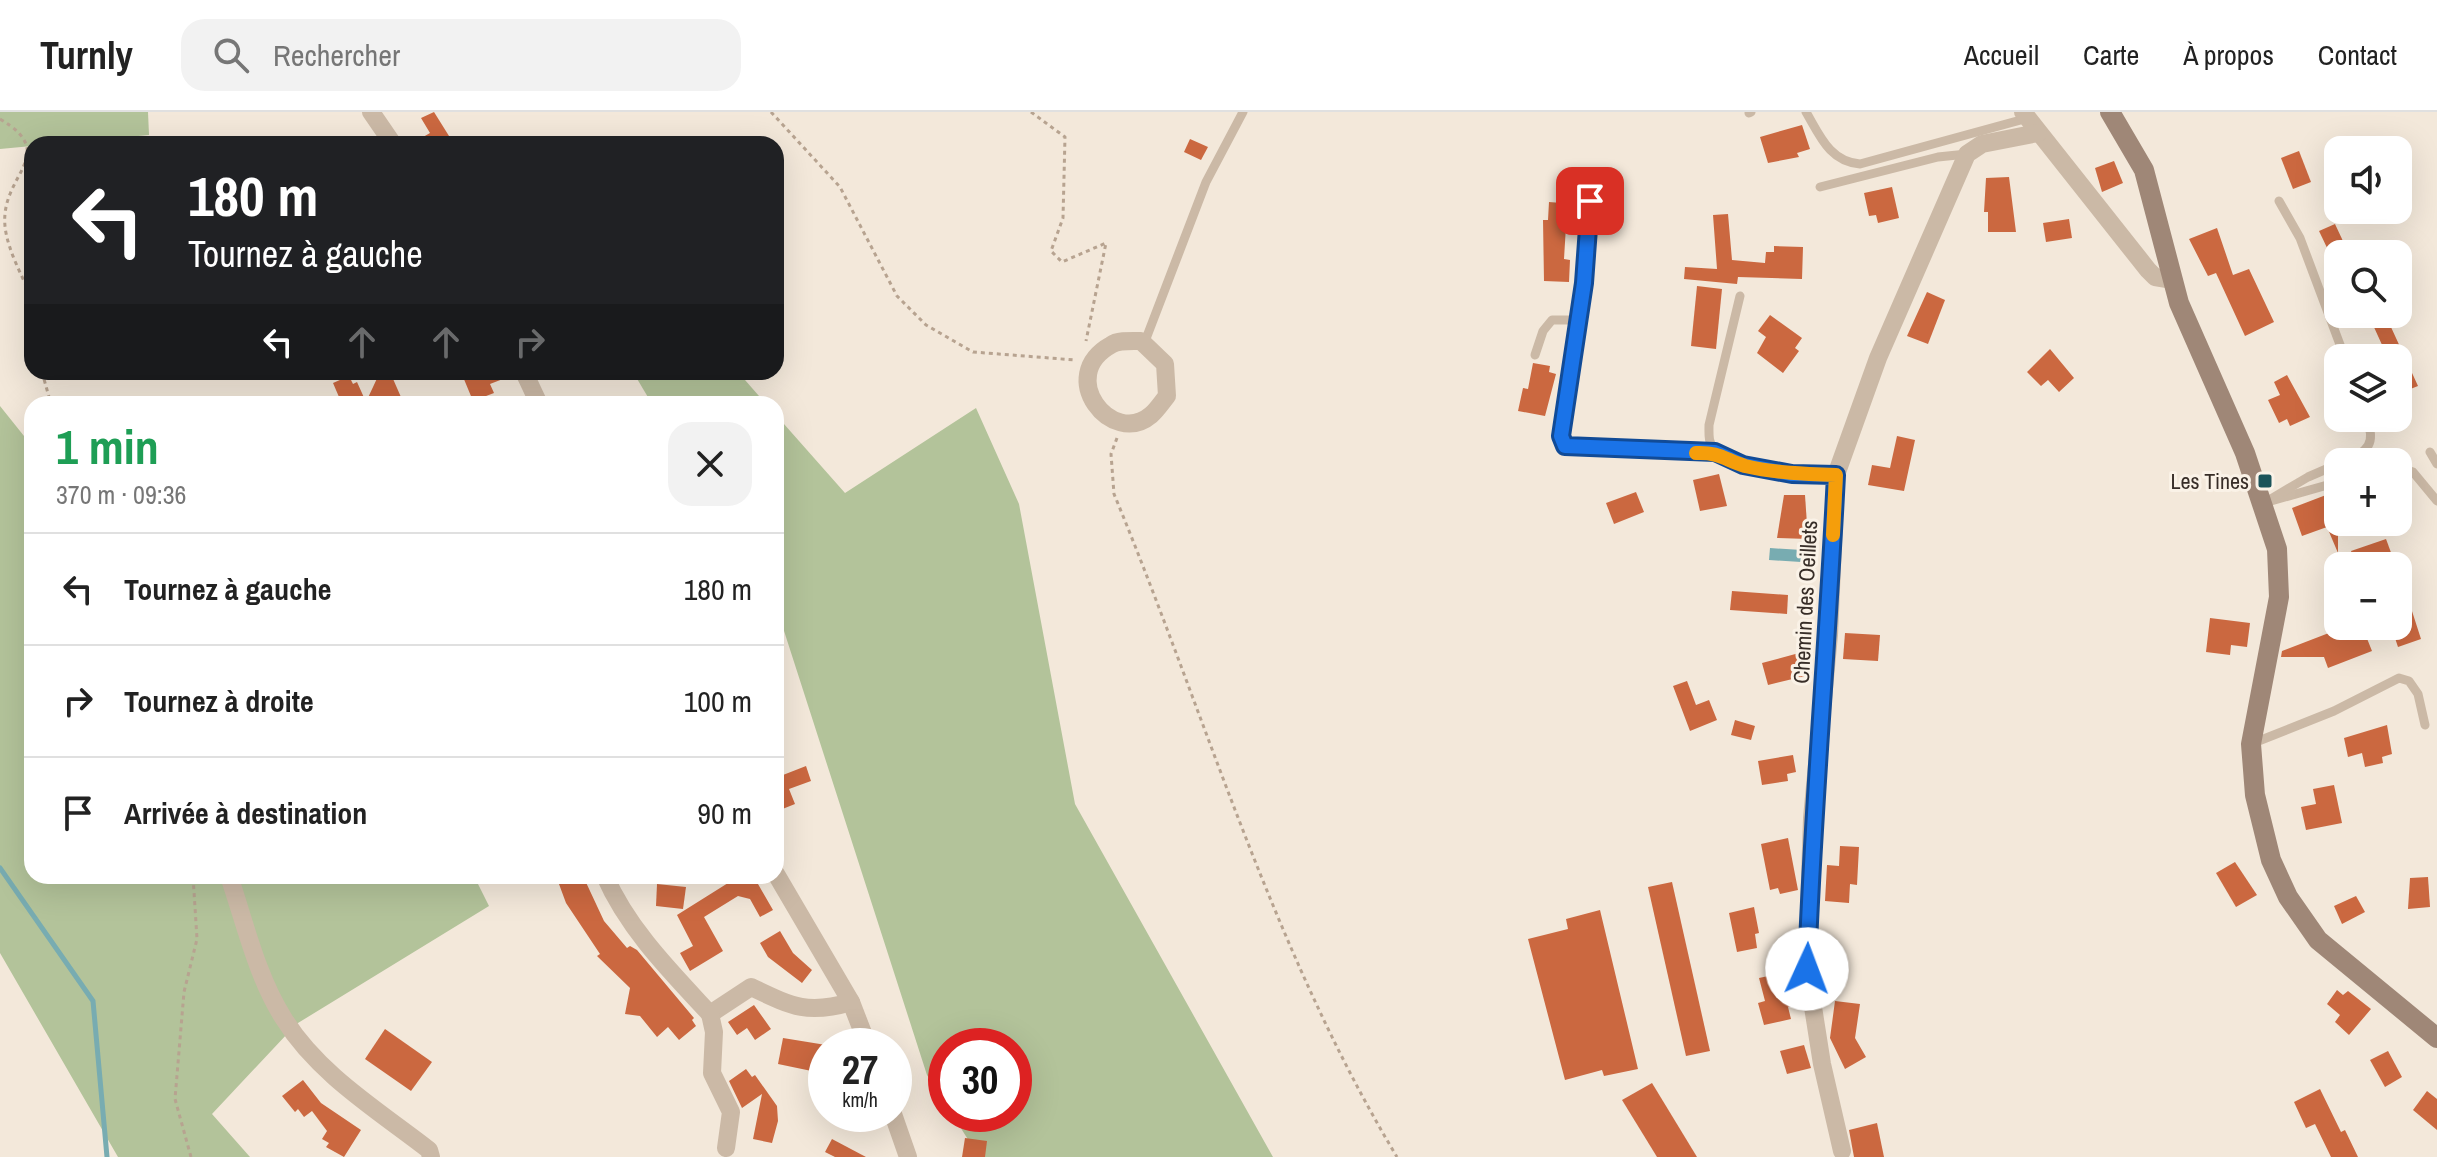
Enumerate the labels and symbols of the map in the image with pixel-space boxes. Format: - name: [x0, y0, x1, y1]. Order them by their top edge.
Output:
- pin: [1556, 167, 1624, 235]
- place label: Les Tines: [2170, 466, 2249, 496]
- marker: Les Tines: [2256, 472, 2274, 490]
- street label: Chemin des Oeillets: [1786, 520, 1824, 684]
- position arrow: [1765, 927, 1849, 1011]
- speed limit sign: 30: [928, 1028, 1032, 1132]

